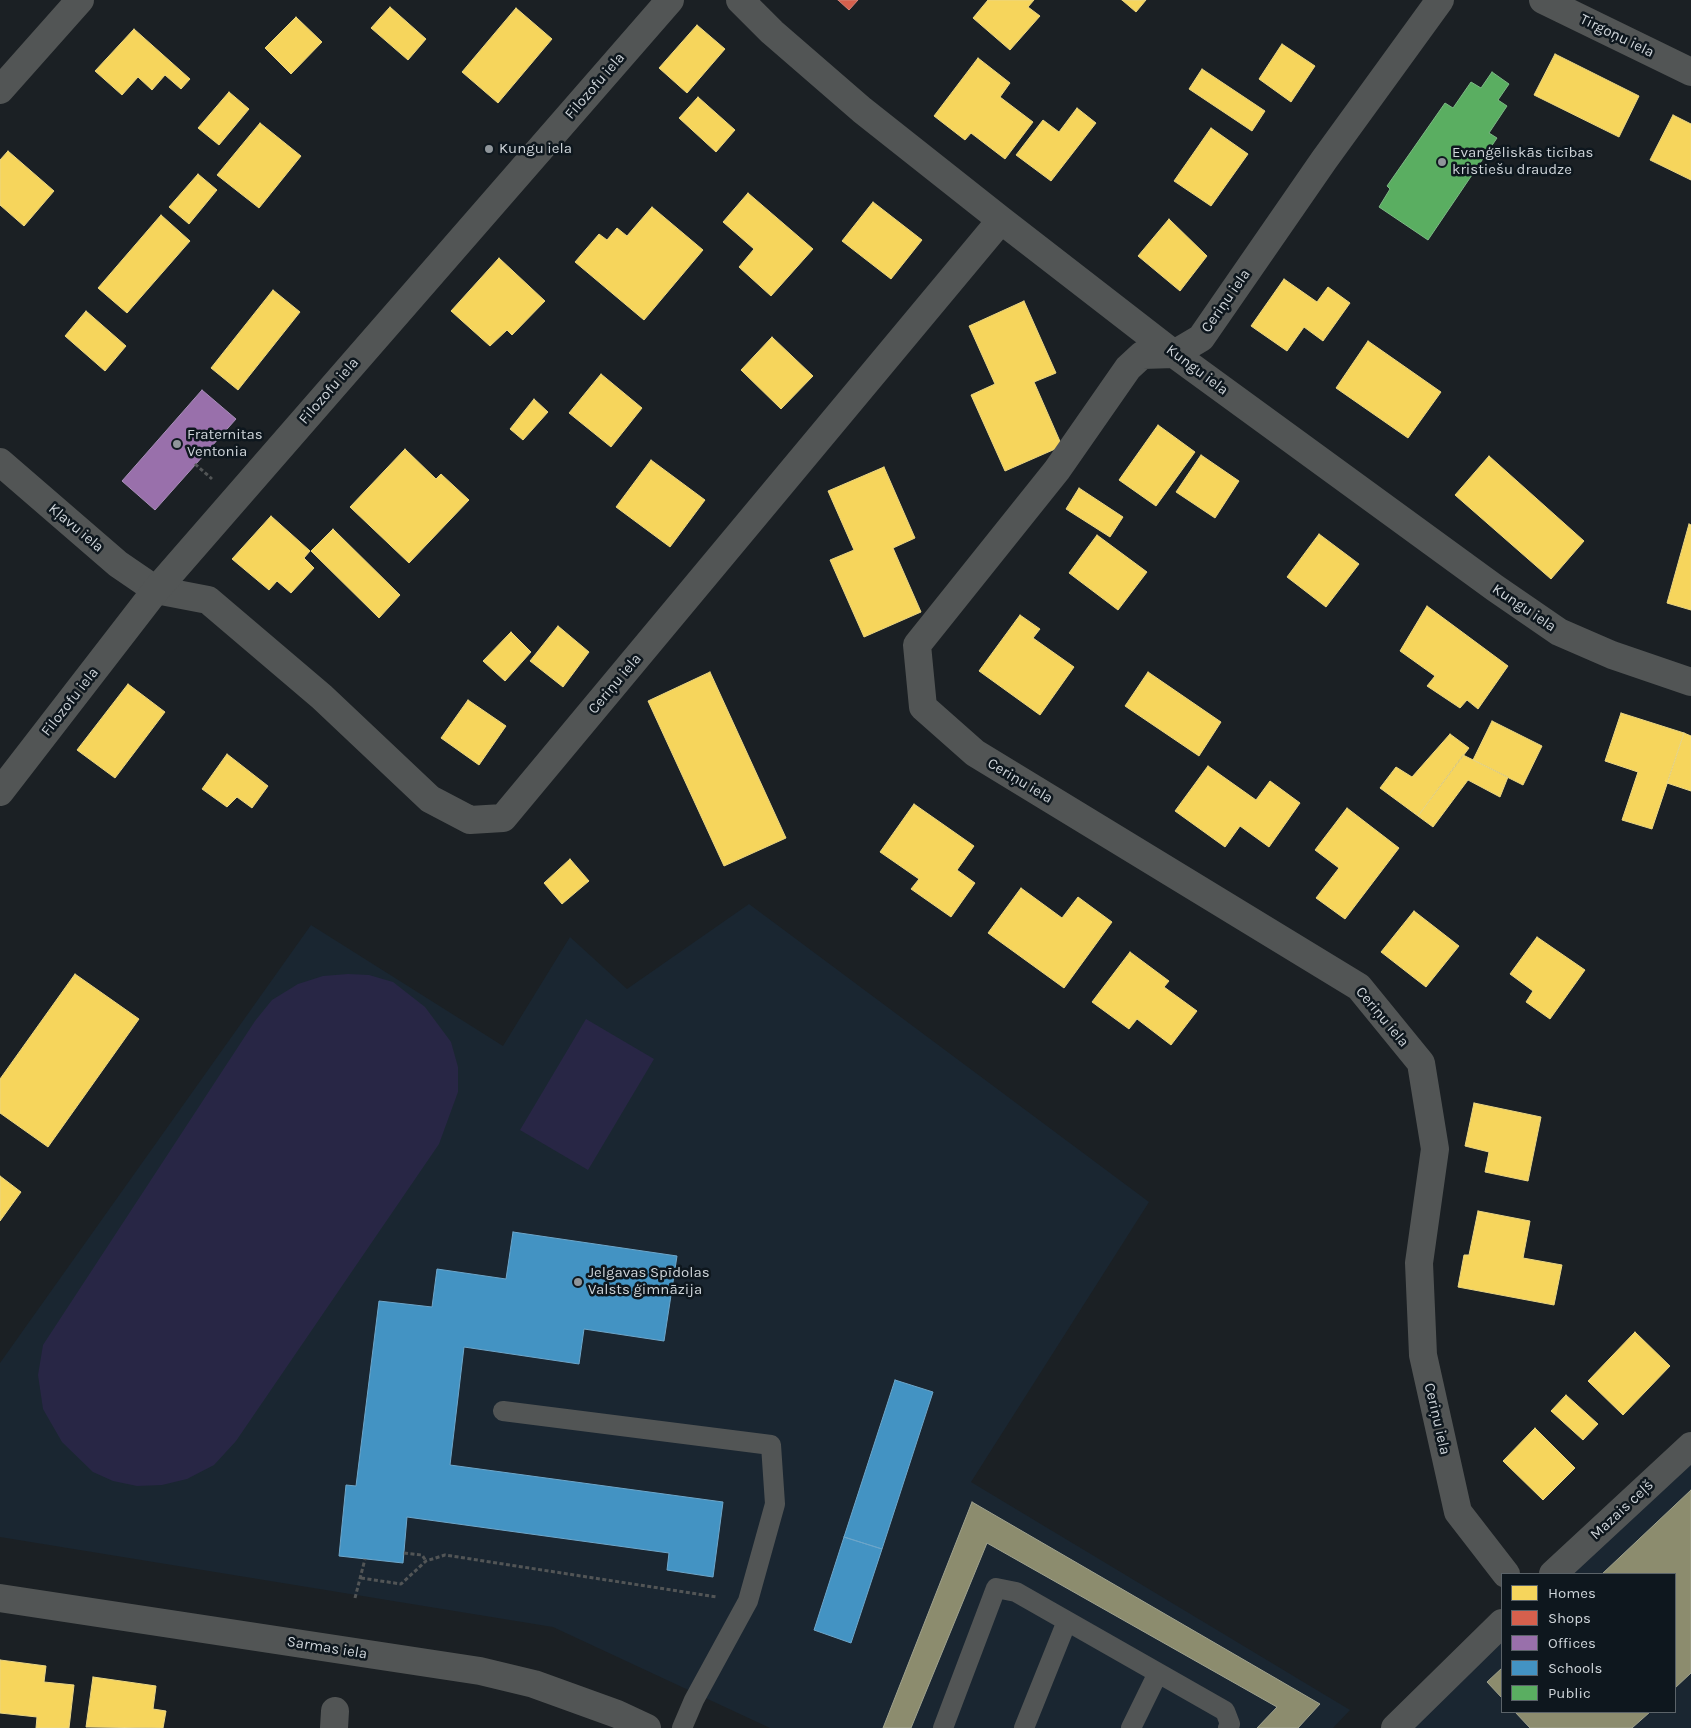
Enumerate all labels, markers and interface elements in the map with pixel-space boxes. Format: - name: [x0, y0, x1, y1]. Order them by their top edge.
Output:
- street label: Tirgoņu iela: [1577, 10, 1657, 62]
- street label: Filozofu iela: [561, 49, 629, 123]
- place label: Kungu iela: [499, 140, 572, 158]
- marker: Kungu iela: [483, 143, 495, 155]
- place label: Evanģēliskās ticības kristiešu draudze: [1452, 144, 1594, 179]
- marker: Evanģēliskās ticības kristiešu draudze: [1436, 156, 1448, 168]
- street label: Ceriņu iela: [1198, 266, 1254, 336]
- street label: Kungu iela: [1162, 341, 1232, 399]
- street label: Filozofu iela: [295, 354, 363, 428]
- place label: Fraternitas Ventonia: [187, 426, 263, 461]
- marker: Fraternitas Ventonia: [171, 438, 183, 450]
- street label: Kļavu iela: [45, 500, 107, 556]
- street label: Kungu iela: [1489, 580, 1559, 636]
- street label: Ceriņu iela: [585, 650, 645, 718]
- street label: Filozofu iela: [38, 664, 102, 740]
- street label: Ceriņu iela: [984, 754, 1056, 808]
- street label: Ceriņu iela: [1352, 983, 1412, 1051]
- place label: Jelgavas Spīdolas Valsts ģimnāzija: [588, 1264, 710, 1299]
- marker: Jelgavas Spīdolas Valsts ģimnāzija: [572, 1276, 584, 1288]
- street label: Ceriņu iela: [1420, 1381, 1454, 1457]
- street label: Mazais ceļš: [1587, 1476, 1657, 1544]
- legend: [1501, 1573, 1676, 1713]
- text: Homes: [1548, 1584, 1596, 1602]
- text: Shops: [1548, 1609, 1591, 1627]
- street label: Sarmas iela: [286, 1633, 368, 1663]
- text: Offices: [1548, 1634, 1596, 1652]
- text: Schools: [1548, 1659, 1602, 1677]
- text: Public: [1548, 1684, 1591, 1702]

